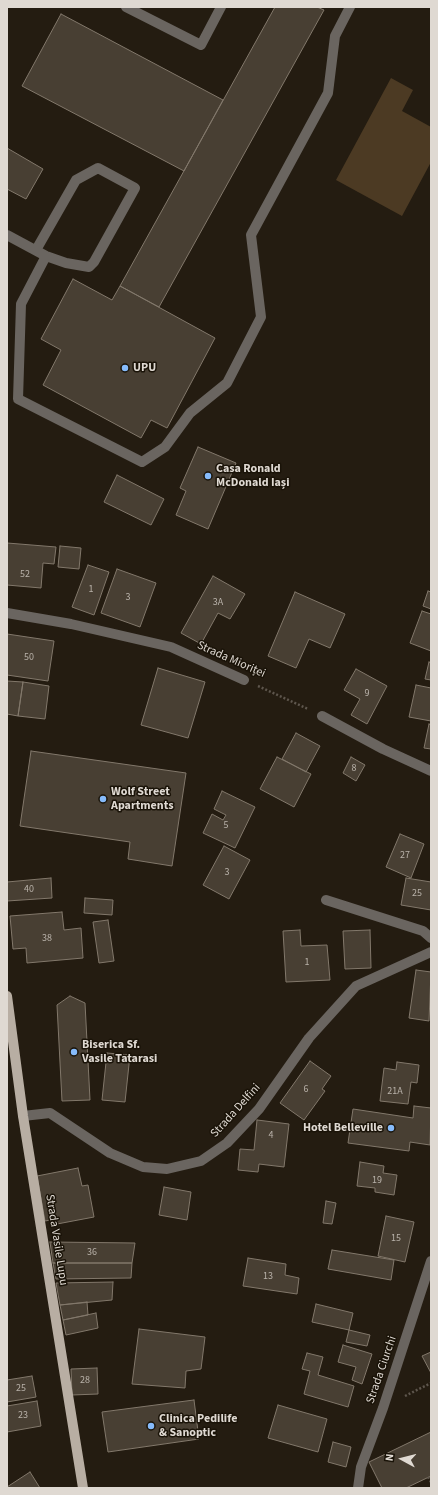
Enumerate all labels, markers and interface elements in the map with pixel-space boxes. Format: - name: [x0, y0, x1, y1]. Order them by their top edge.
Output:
- place label: UPU: [133, 361, 156, 375]
- marker: UPU: [120, 363, 130, 373]
- place label: Casa Ronald McDonald Iași: [216, 462, 289, 490]
- marker: Casa Ronald McDonald Iași: [203, 471, 213, 481]
- house number: 52: [20, 569, 30, 581]
- house number: 1: [89, 584, 93, 596]
- house number: 3: [126, 592, 130, 604]
- house number: 3A: [213, 597, 223, 609]
- street label: Strada Mioriței: [195, 639, 267, 681]
- house number: 50: [24, 652, 34, 664]
- house number: 9: [365, 688, 369, 700]
- house number: 8: [352, 763, 356, 775]
- place label: Wolf Street Apartments: [111, 785, 173, 813]
- marker: Wolf Street Apartments: [98, 794, 108, 804]
- house number: 5: [224, 820, 228, 832]
- house number: 27: [400, 850, 410, 862]
- house number: 3: [225, 867, 229, 879]
- house number: 40: [24, 884, 34, 896]
- house number: 25: [412, 888, 422, 900]
- house number: 38: [42, 933, 52, 945]
- house number: 1: [305, 957, 309, 969]
- place label: Biserica Sf. Vasile Tatarasi: [82, 1038, 157, 1066]
- marker: Biserica Sf. Vasile Tatarasi: [69, 1047, 79, 1057]
- street label: Strada Delfini: [208, 1081, 264, 1141]
- house number: 6: [304, 1084, 308, 1096]
- house number: 21A: [387, 1086, 403, 1098]
- place label: Hotel Belleville: [303, 1121, 383, 1135]
- marker: Hotel Belleville: [386, 1123, 396, 1133]
- house number: 4: [269, 1130, 273, 1142]
- house number: 19: [372, 1175, 382, 1187]
- street label: Strada Vasile Lupu: [42, 1193, 70, 1287]
- house number: 15: [391, 1233, 401, 1245]
- house number: 36: [87, 1247, 97, 1259]
- house number: 13: [263, 1271, 273, 1283]
- street label: Strada Ciurchi: [364, 1334, 400, 1406]
- house number: 28: [80, 1375, 90, 1387]
- house number: 25: [16, 1383, 26, 1395]
- house number: 23: [18, 1410, 28, 1422]
- place label: Clinica Pedilife & Sanoptic: [159, 1412, 237, 1440]
- marker: Clinica Pedilife & Sanoptic: [146, 1421, 156, 1431]
- north arrow: [382, 1439, 422, 1479]
- text: N: [382, 1453, 397, 1462]

